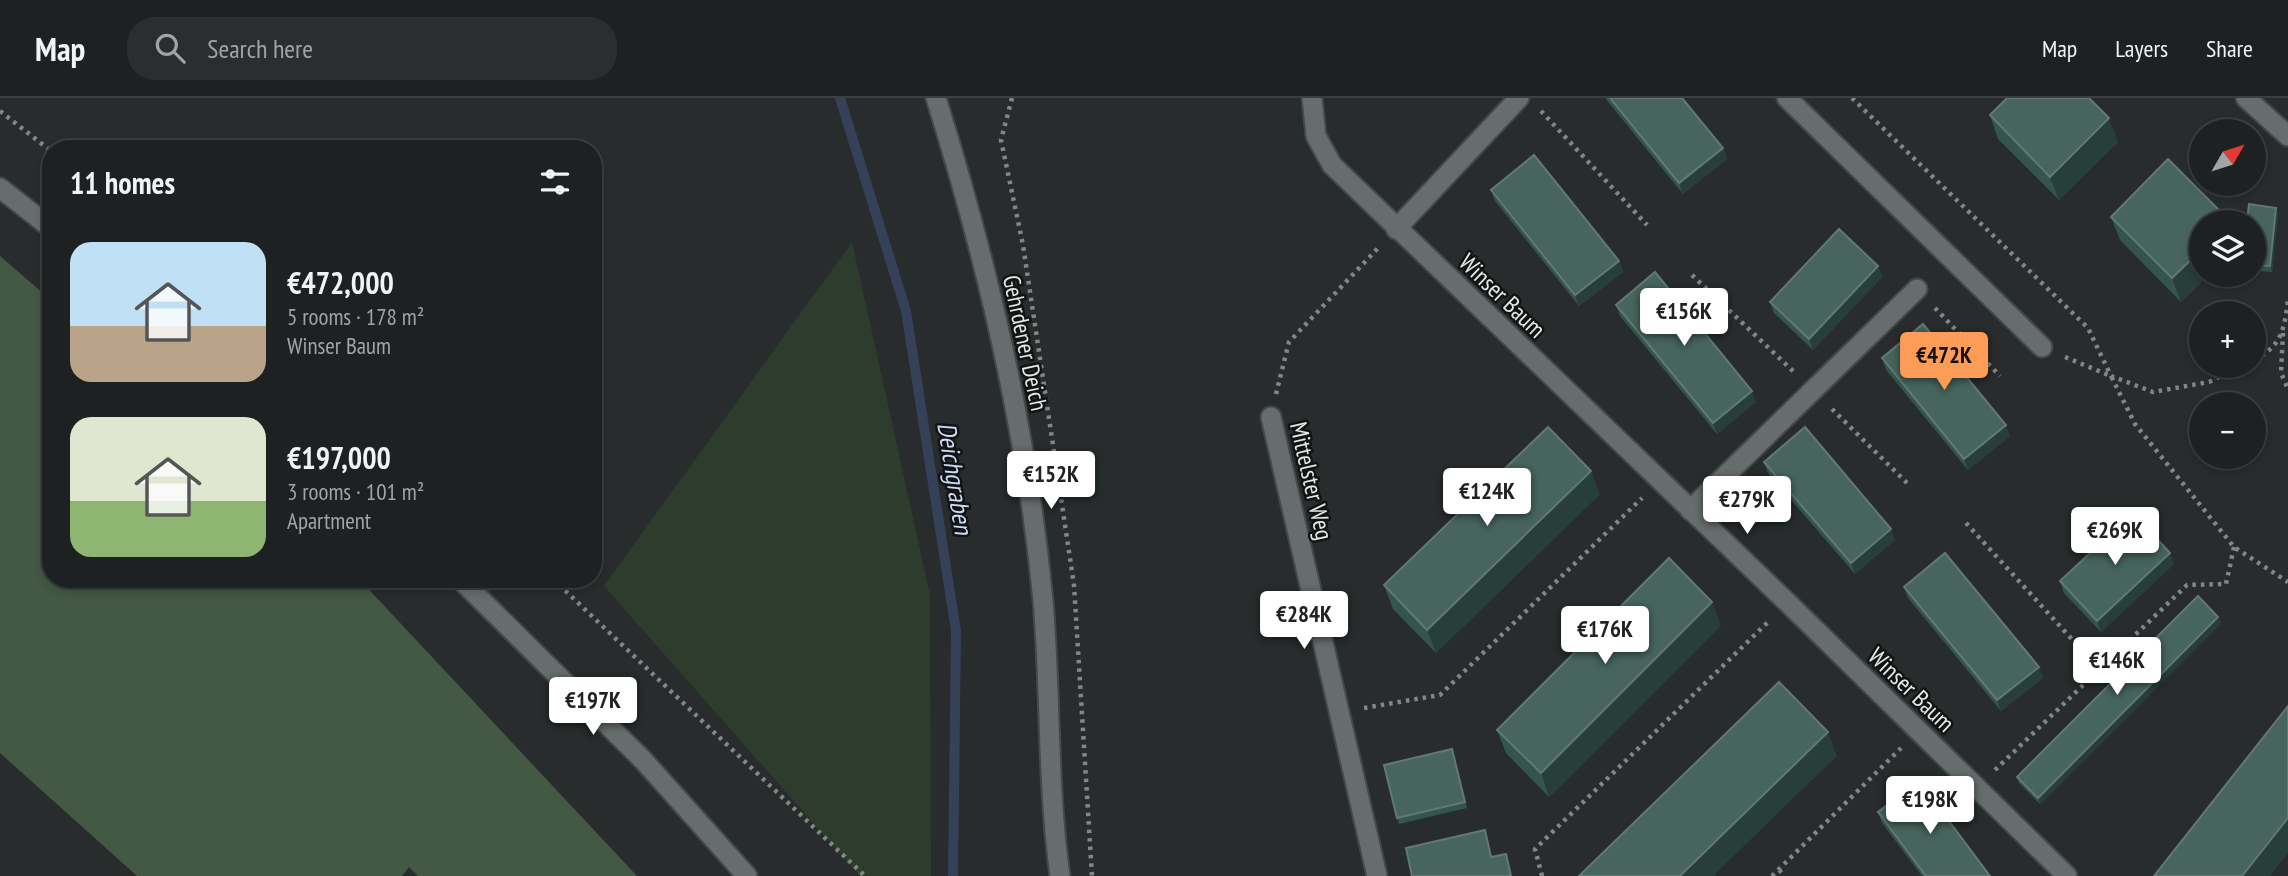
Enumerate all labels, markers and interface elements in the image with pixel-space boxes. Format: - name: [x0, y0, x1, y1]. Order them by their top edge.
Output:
- search box: [127, 17, 617, 80]
- text: Map: [35, 27, 85, 70]
- icon: search: [151, 29, 189, 67]
- text: Search here: [207, 32, 313, 65]
- text: Map: [2042, 33, 2077, 64]
- text: Layers: [2115, 33, 2168, 64]
- text: Share: [2206, 33, 2253, 64]
- north arrow: [2189, 119, 2266, 196]
- map controls: [2189, 119, 2266, 469]
- text: 11 homes: [70, 163, 175, 202]
- icon: filters: [536, 163, 574, 201]
- button: layers: [2189, 210, 2266, 287]
- street label: Winser Baum: [1453, 247, 1552, 344]
- text: €472,000: [287, 263, 394, 302]
- icon: home: [126, 270, 210, 354]
- street label: Gehrdener Deich: [996, 272, 1055, 414]
- pin: €156K: [1635, 288, 1733, 348]
- text: €156K: [1656, 296, 1712, 325]
- button: +: [2189, 301, 2266, 378]
- text: 5 rooms · 178 m²: [287, 302, 424, 331]
- text: Winser Baum: [287, 331, 391, 360]
- pin: €472K: [1895, 332, 1993, 392]
- text: €472K: [1916, 340, 1972, 369]
- button: −: [2189, 392, 2266, 469]
- street label: Mittelster Weg: [1283, 419, 1340, 543]
- water label: Deichgraben: [930, 420, 981, 538]
- text: €197,000: [287, 438, 391, 477]
- icon: home: [126, 445, 210, 529]
- pin: €152K: [1002, 452, 1100, 511]
- text: €152K: [1023, 459, 1079, 488]
- pin: €124K: [1438, 468, 1536, 528]
- text: €124K: [1459, 476, 1515, 505]
- pin: €279K: [1698, 476, 1796, 536]
- text: 3 rooms · 101 m²: [287, 477, 424, 506]
- text: €279K: [1719, 484, 1775, 513]
- text: Apartment: [287, 506, 371, 535]
- pin: €269K: [2066, 508, 2164, 567]
- text: €269K: [2087, 515, 2143, 544]
- pin: €284K: [1255, 592, 1353, 651]
- text: €284K: [1276, 599, 1332, 628]
- pin: €176K: [1556, 606, 1654, 666]
- text: €176K: [1577, 614, 1633, 643]
- pin: €146K: [2068, 638, 2166, 697]
- street label: Winser Baum: [1862, 641, 1961, 738]
- text: €146K: [2089, 645, 2145, 674]
- pin: €197K: [544, 678, 642, 737]
- text: €197K: [565, 685, 621, 714]
- pin: €198K: [1881, 776, 1979, 836]
- text: €198K: [1902, 784, 1958, 813]

